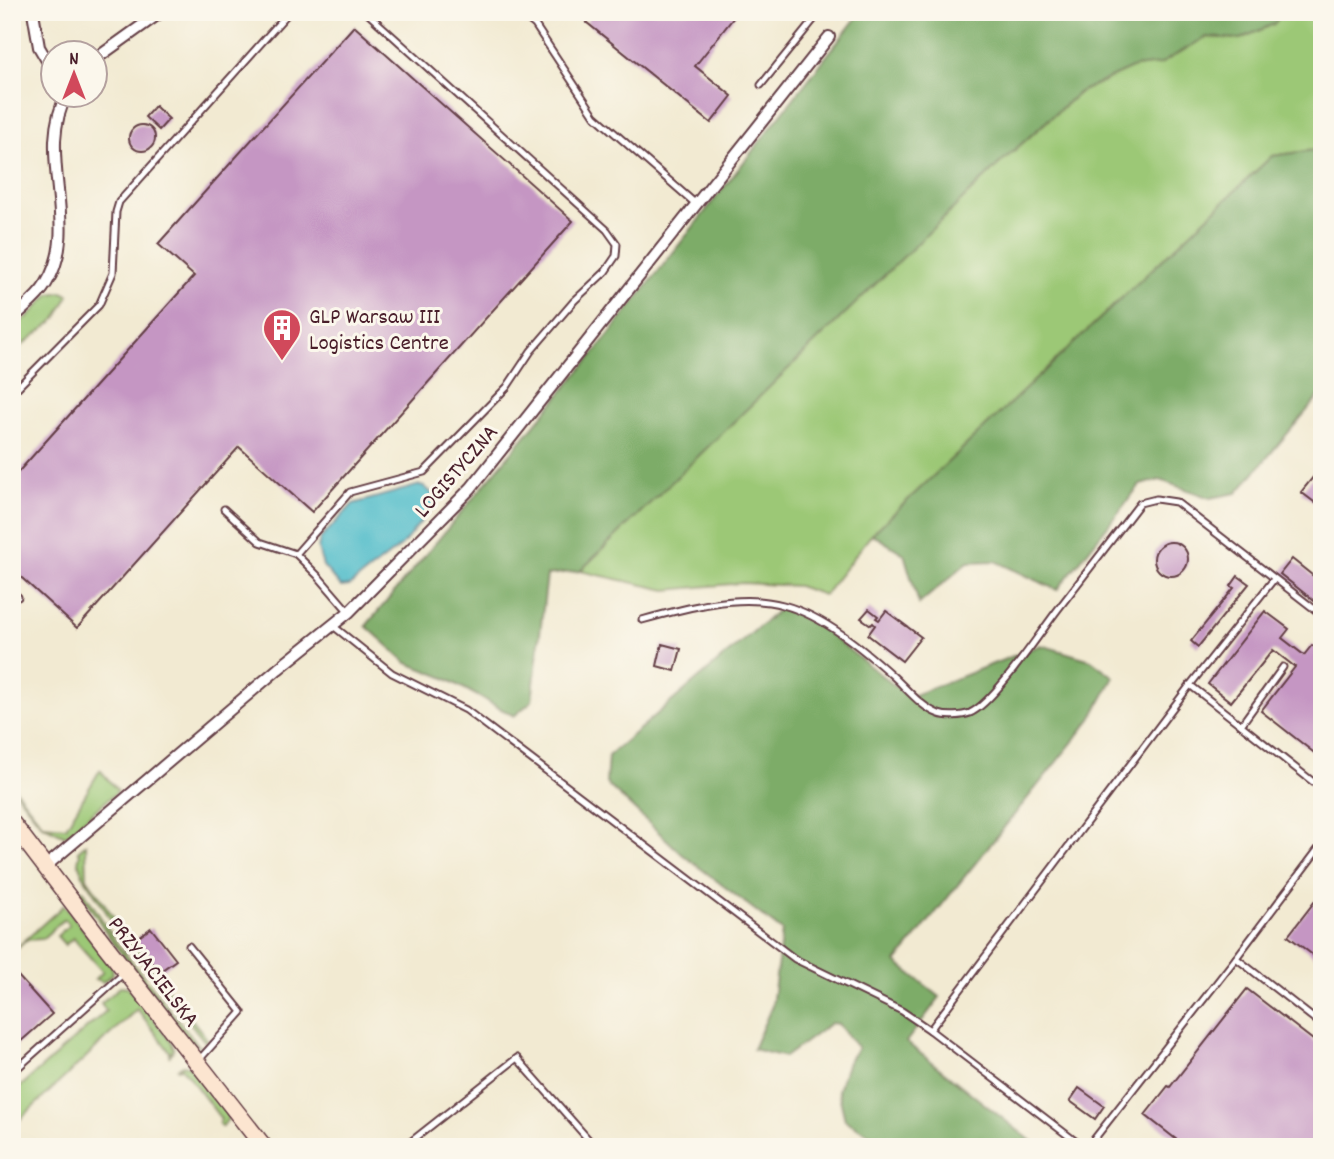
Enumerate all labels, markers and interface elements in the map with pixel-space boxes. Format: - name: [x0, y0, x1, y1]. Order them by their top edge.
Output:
- north arrow: [38, 38, 108, 108]
- text: N: [69, 47, 79, 74]
- place label: GLP Warsaw III Logistics Centre: [309, 302, 449, 361]
- building icon: GLP Warsaw III Logistics Centre: [261, 307, 303, 362]
- street label: LOGISTYCZNA: [408, 418, 508, 526]
- street label: PRZYJACIELSKA: [98, 911, 206, 1036]

